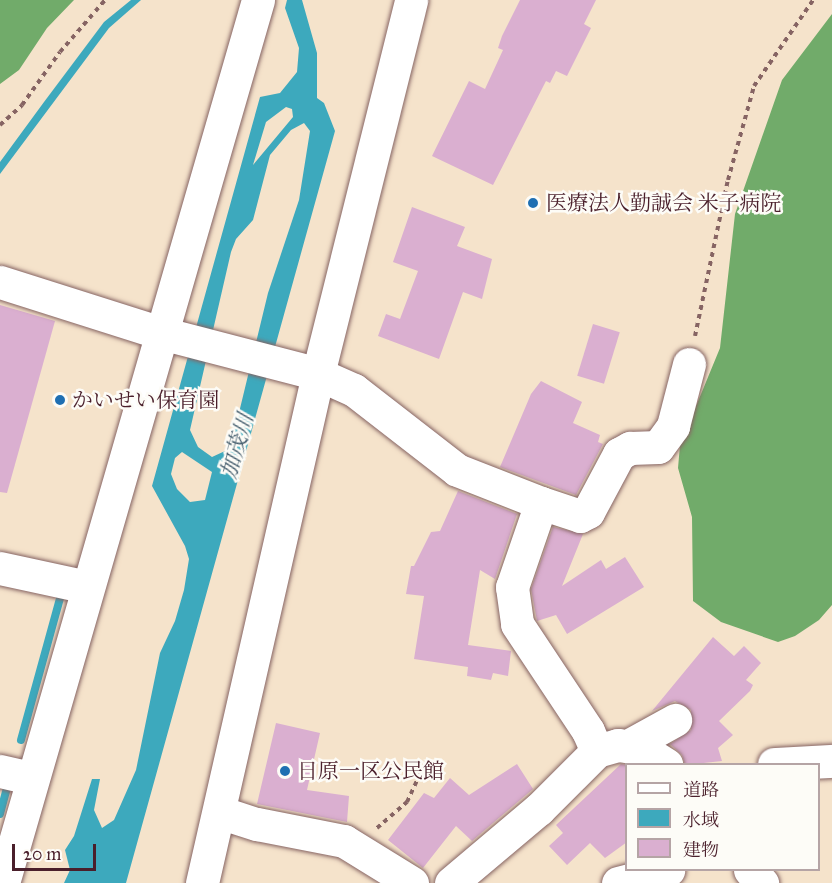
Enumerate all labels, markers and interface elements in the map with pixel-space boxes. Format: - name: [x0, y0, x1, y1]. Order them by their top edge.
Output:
- place label: 医療法人勤誠会 米子病院: [546, 190, 782, 216]
- marker: 医療法人勤誠会 米子病院: [524, 194, 542, 212]
- place label: かいせい保育園: [72, 387, 219, 413]
- marker: かいせい保育園: [53, 393, 67, 407]
- water label: 加茂川: [215, 411, 259, 481]
- place label: 日原一区公民館: [297, 758, 444, 784]
- legend: [625, 763, 820, 871]
- marker: 日原一区公民館: [278, 764, 292, 778]
- text: 道路: [683, 779, 719, 801]
- text: 水域: [683, 809, 719, 831]
- scale bar: [15, 832, 99, 870]
- text: 建物: [683, 839, 719, 861]
- text: 20 m: [23, 843, 61, 865]

